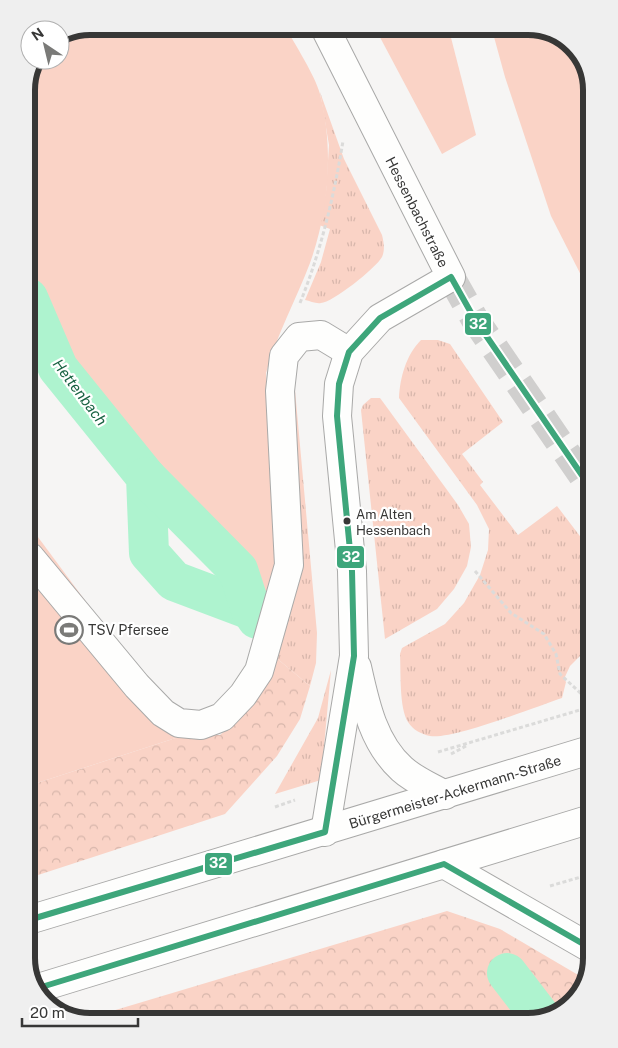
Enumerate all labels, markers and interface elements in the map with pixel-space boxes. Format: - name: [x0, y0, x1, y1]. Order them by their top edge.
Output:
- north arrow: [20, 20, 70, 70]
- text: N: [28, 25, 47, 44]
- street label: Hessenbachstraße: [382, 154, 452, 270]
- line badge: 32: [464, 312, 492, 336]
- text: 32: [469, 316, 487, 332]
- water label: Hettenbach: [50, 356, 110, 428]
- place label: Am Alten Hessenbach: [356, 507, 431, 538]
- marker: Am Alten Hessenbach: [342, 516, 352, 526]
- line badge: 32: [336, 545, 365, 569]
- text: 32: [342, 549, 360, 565]
- sports icon: TSV Pfersee: [54, 615, 84, 645]
- place label: TSV Pfersee: [88, 622, 169, 638]
- street label: Bürgermeister-Ackermann-Straße: [347, 752, 563, 832]
- line badge: 32: [204, 852, 233, 876]
- text: 32: [209, 855, 227, 871]
- scale bar: [22, 996, 139, 1028]
- text: 20 m: [30, 1004, 65, 1021]

